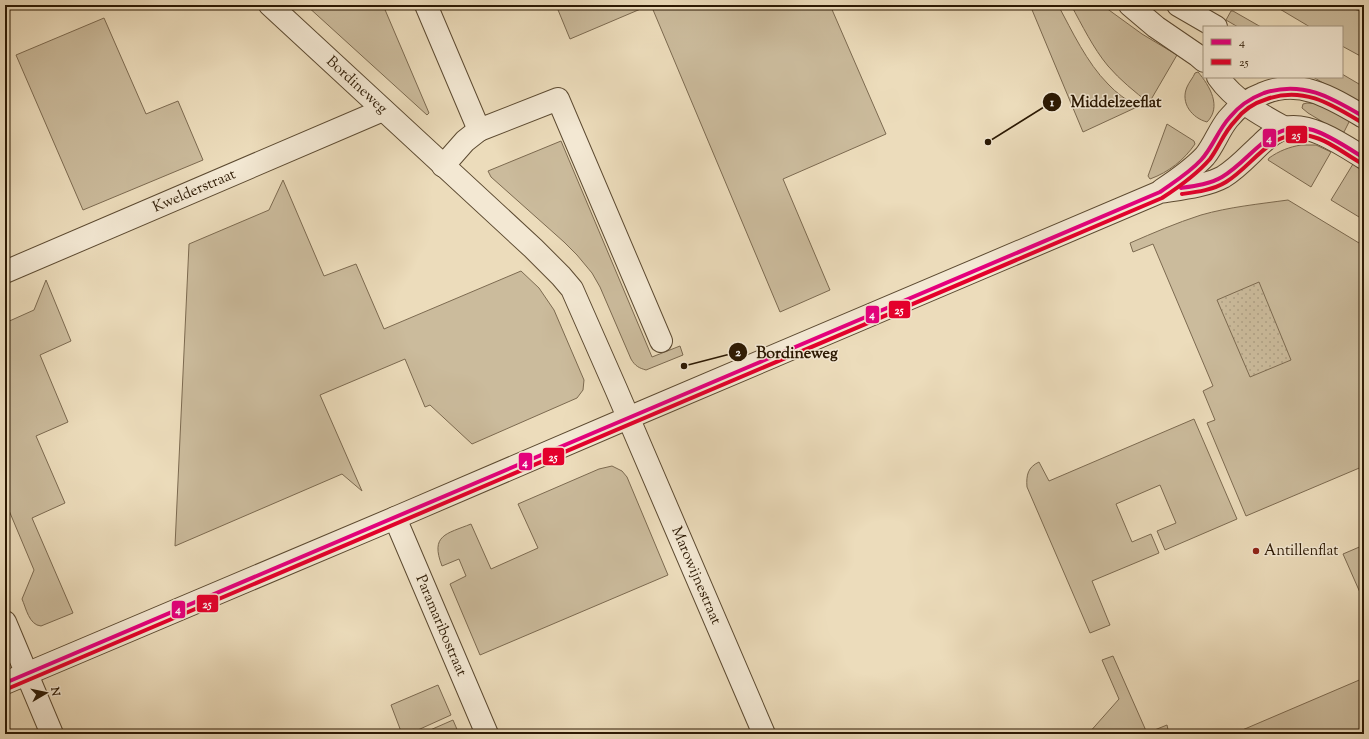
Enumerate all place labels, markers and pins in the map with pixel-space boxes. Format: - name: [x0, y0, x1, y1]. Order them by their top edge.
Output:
- callout: Middelzeeflat: [1042, 88, 1169, 116]
- callout: Bordineweg: [728, 338, 845, 366]
- place label: Antillenflat: [1264, 541, 1338, 562]
- marker: Antillenflat: [1251, 546, 1261, 556]

